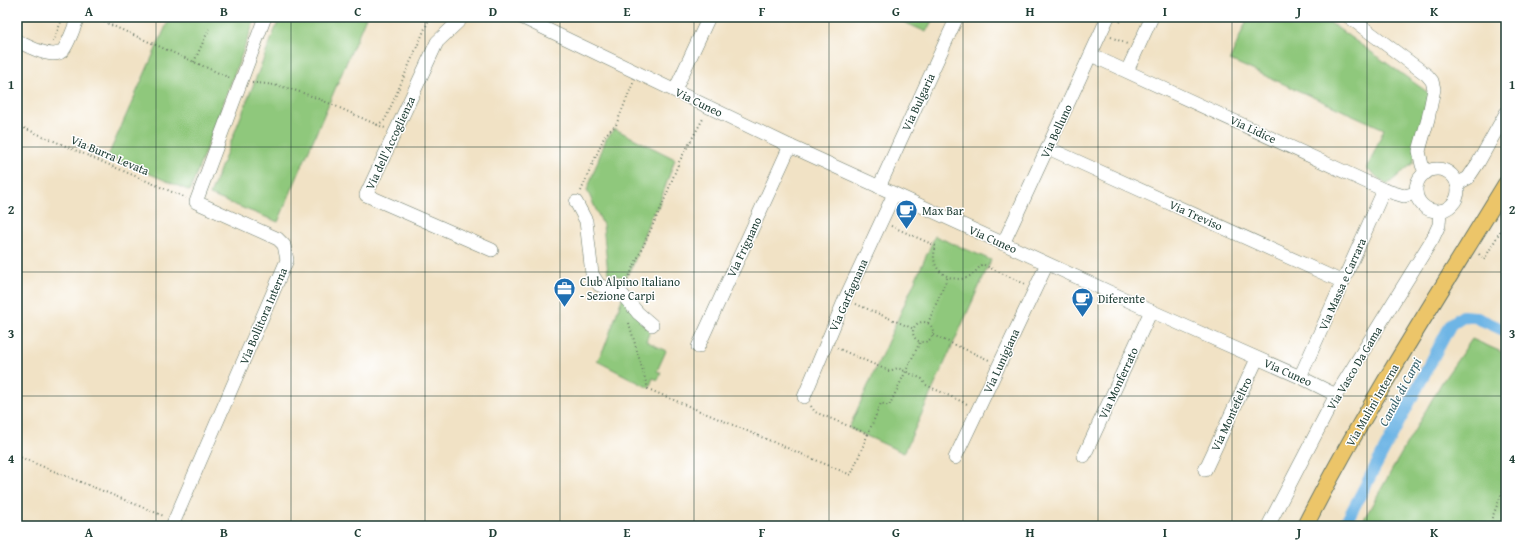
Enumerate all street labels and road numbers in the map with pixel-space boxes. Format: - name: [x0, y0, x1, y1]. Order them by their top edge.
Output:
- street label: Via Bulgaria: [897, 70, 939, 134]
- street label: Via Cuneo: [672, 83, 726, 121]
- street label: Via dell'Accoglienza: [361, 93, 419, 193]
- street label: Via Belluno: [1036, 101, 1076, 161]
- street label: Via Lidice: [1227, 111, 1279, 147]
- street label: Via Burra Levata: [68, 131, 152, 179]
- street label: Via Treviso: [1167, 196, 1225, 234]
- street label: Via Frignano: [723, 214, 765, 280]
- street label: Via Cuneo: [966, 221, 1020, 257]
- street label: Via Massa e Carrara: [1314, 235, 1370, 333]
- street label: Via Garfagnana: [824, 256, 872, 334]
- street label: Via Bollitora Interna: [235, 265, 291, 367]
- street label: Via Vasco Da Gama: [1322, 323, 1386, 413]
- street label: Via Lunigiana: [979, 326, 1024, 396]
- street label: Via Monferrato: [1094, 344, 1142, 422]
- street label: Via Cuneo: [1261, 354, 1315, 390]
- street label: Via Mulini Interna: [1341, 360, 1403, 450]
- street label: Via Montefeltro: [1206, 374, 1256, 454]

